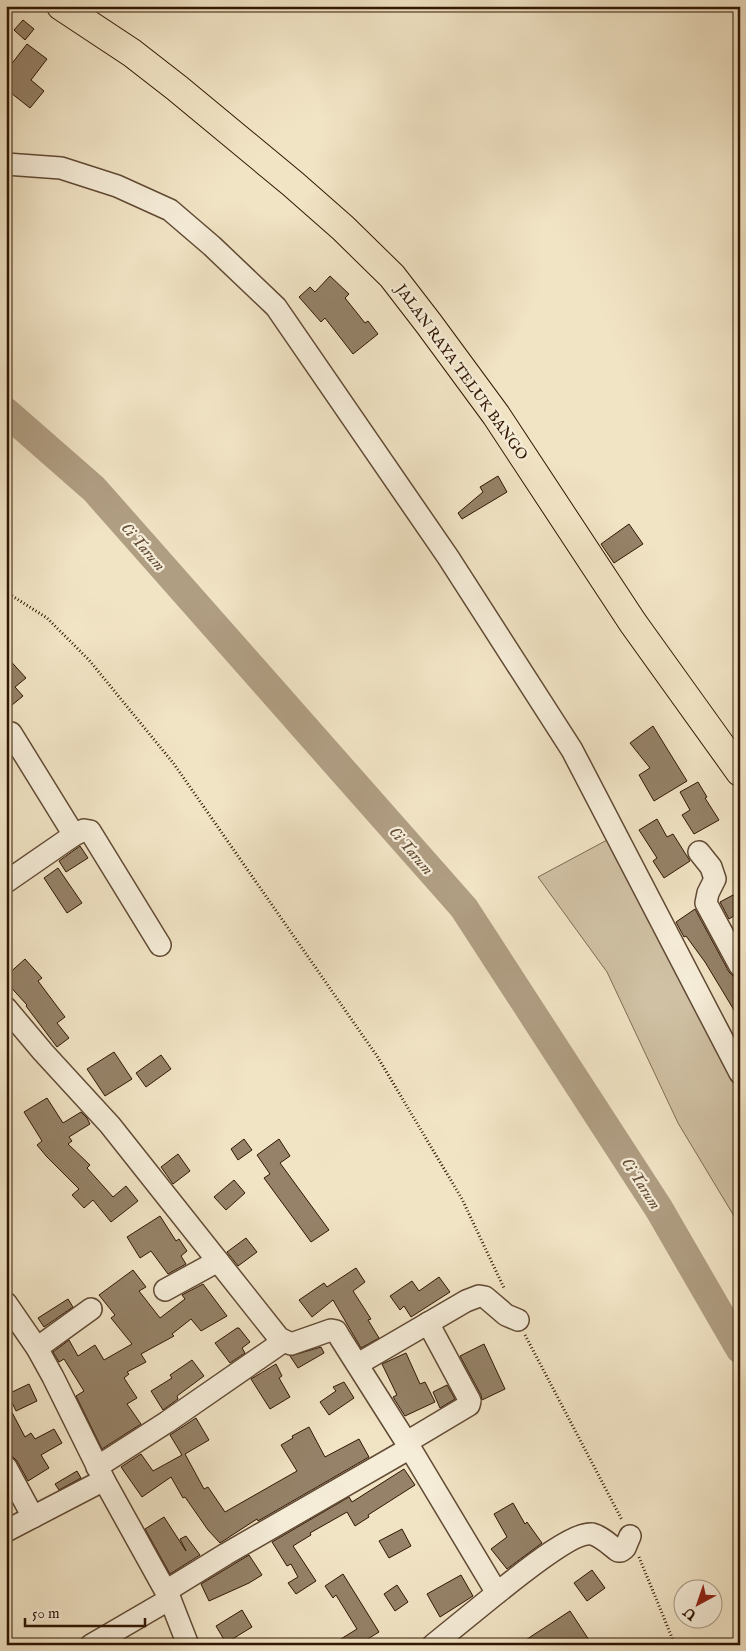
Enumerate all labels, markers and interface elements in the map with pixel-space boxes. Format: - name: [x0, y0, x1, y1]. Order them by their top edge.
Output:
- street label: JALAN RAYA TELUK BANGO: [390, 279, 532, 464]
- water label: Ci Tarum: [116, 519, 169, 576]
- water label: Ci Tarum: [384, 823, 437, 880]
- water label: Ci Tarum: [616, 1154, 664, 1214]
- north arrow: [674, 1578, 724, 1628]
- scale bar: [25, 1596, 145, 1628]
- text: U: [679, 1602, 701, 1625]
- text: 50 m: [32, 1604, 60, 1623]

